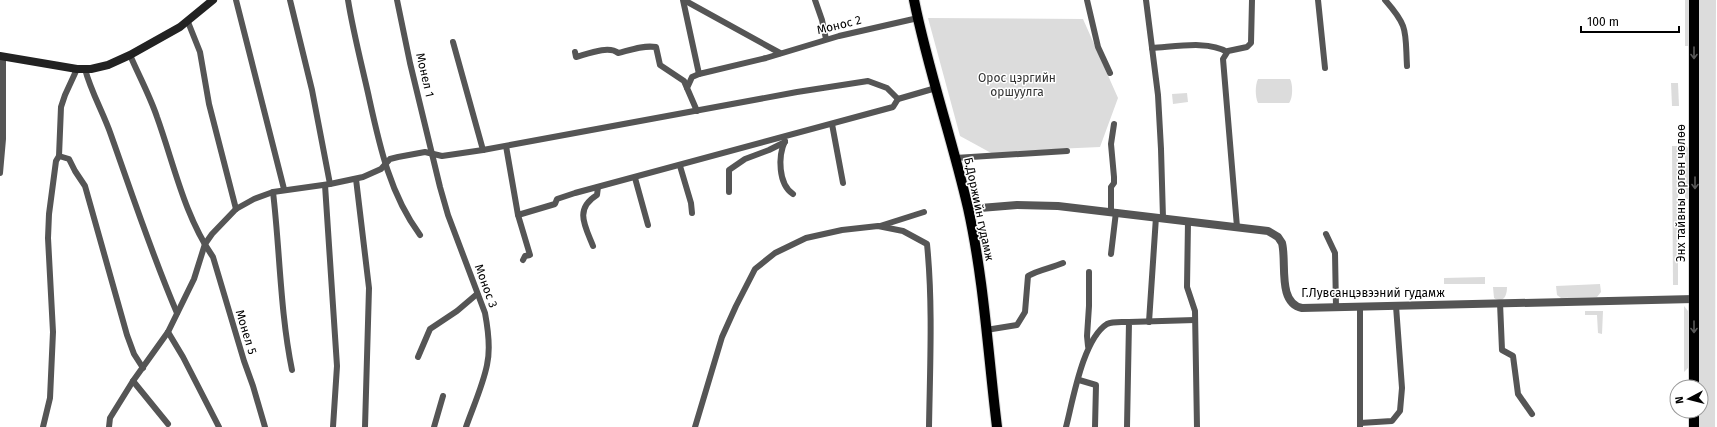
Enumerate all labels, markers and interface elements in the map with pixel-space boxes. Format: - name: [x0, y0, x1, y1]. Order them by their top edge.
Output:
- scale bar: [1581, 8, 1679, 34]
- street label: Монос 2: [815, 13, 863, 37]
- text: 100 m: [1587, 15, 1619, 29]
- one-way arrow: [1690, 46, 1698, 59]
- street label: Монел 1: [413, 51, 437, 99]
- park label: Орос цэргийн оршуулга: [978, 71, 1056, 99]
- street label: Энх тайвны өргөн чөлөө: [1674, 124, 1688, 262]
- street label: Б.Доржийн гудамж: [961, 156, 997, 262]
- one-way arrow: [1691, 176, 1698, 189]
- street label: Монос 3: [472, 262, 500, 310]
- street label: Г.Лувсанцэвээний гудамж: [1301, 286, 1445, 300]
- street label: Монел 5: [233, 308, 259, 356]
- one-way arrow: [1690, 320, 1698, 333]
- north arrow: [1669, 379, 1709, 419]
- text: N: [1673, 396, 1686, 405]

